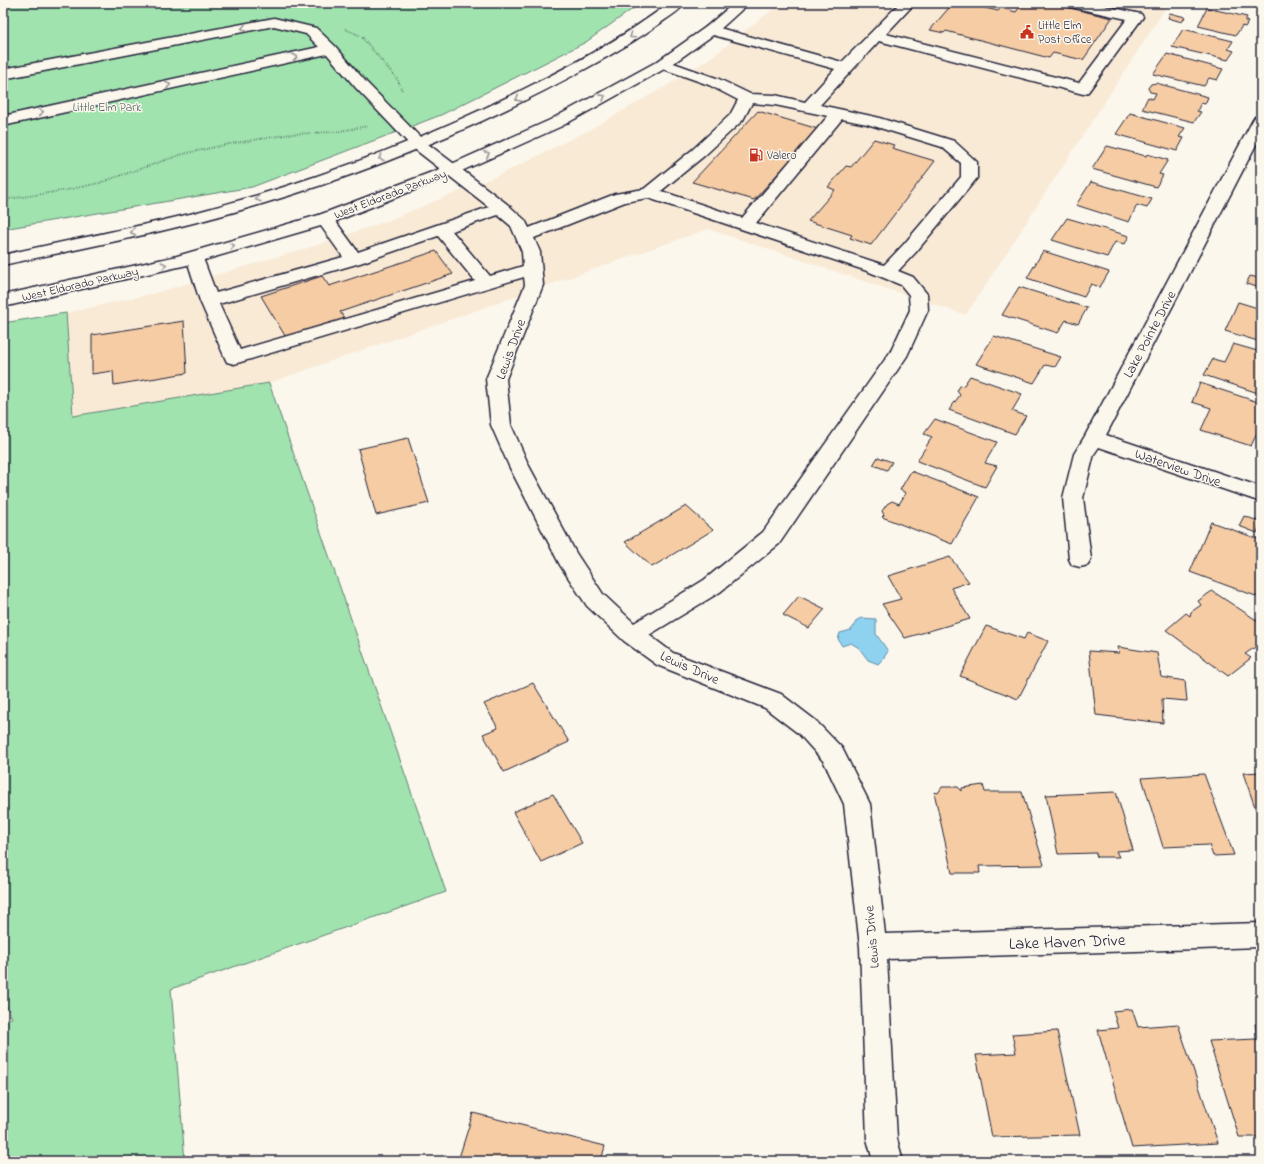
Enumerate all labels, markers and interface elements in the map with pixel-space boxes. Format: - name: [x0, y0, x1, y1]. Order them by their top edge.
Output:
- place label: Little Elm Post Office: [1038, 17, 1092, 49]
- one-way arrow: [241, 23, 247, 32]
- public building icon: Little Elm Post Office: [1019, 24, 1035, 40]
- one-way arrow: [629, 31, 636, 38]
- one-way arrow: [292, 53, 298, 61]
- one-way arrow: [165, 81, 171, 89]
- one-way arrow: [599, 94, 607, 101]
- one-way arrow: [515, 95, 522, 102]
- park label: Little Elm Park: [73, 99, 142, 117]
- one-way arrow: [38, 109, 44, 117]
- fuel station icon: Valero: [748, 147, 764, 163]
- place label: Valero: [766, 147, 796, 165]
- one-way arrow: [483, 151, 490, 159]
- one-way arrow: [378, 153, 385, 161]
- street label: West Eldorado Parkway: [332, 165, 450, 226]
- one-way arrow: [255, 194, 262, 203]
- one-way arrow: [129, 228, 136, 236]
- one-way arrow: [228, 242, 235, 251]
- one-way arrow: [161, 261, 167, 269]
- street label: West Eldorado Parkway: [20, 263, 141, 308]
- street label: Lake Pointe Drive: [1118, 287, 1183, 382]
- street label: Lewis Drive: [491, 316, 532, 383]
- street label: Waterview Drive: [1132, 444, 1224, 493]
- street label: Lewis Drive: [656, 646, 723, 691]
- street label: Lewis Drive: [859, 904, 886, 969]
- street label: Lake Haven Drive: [1008, 928, 1126, 957]

